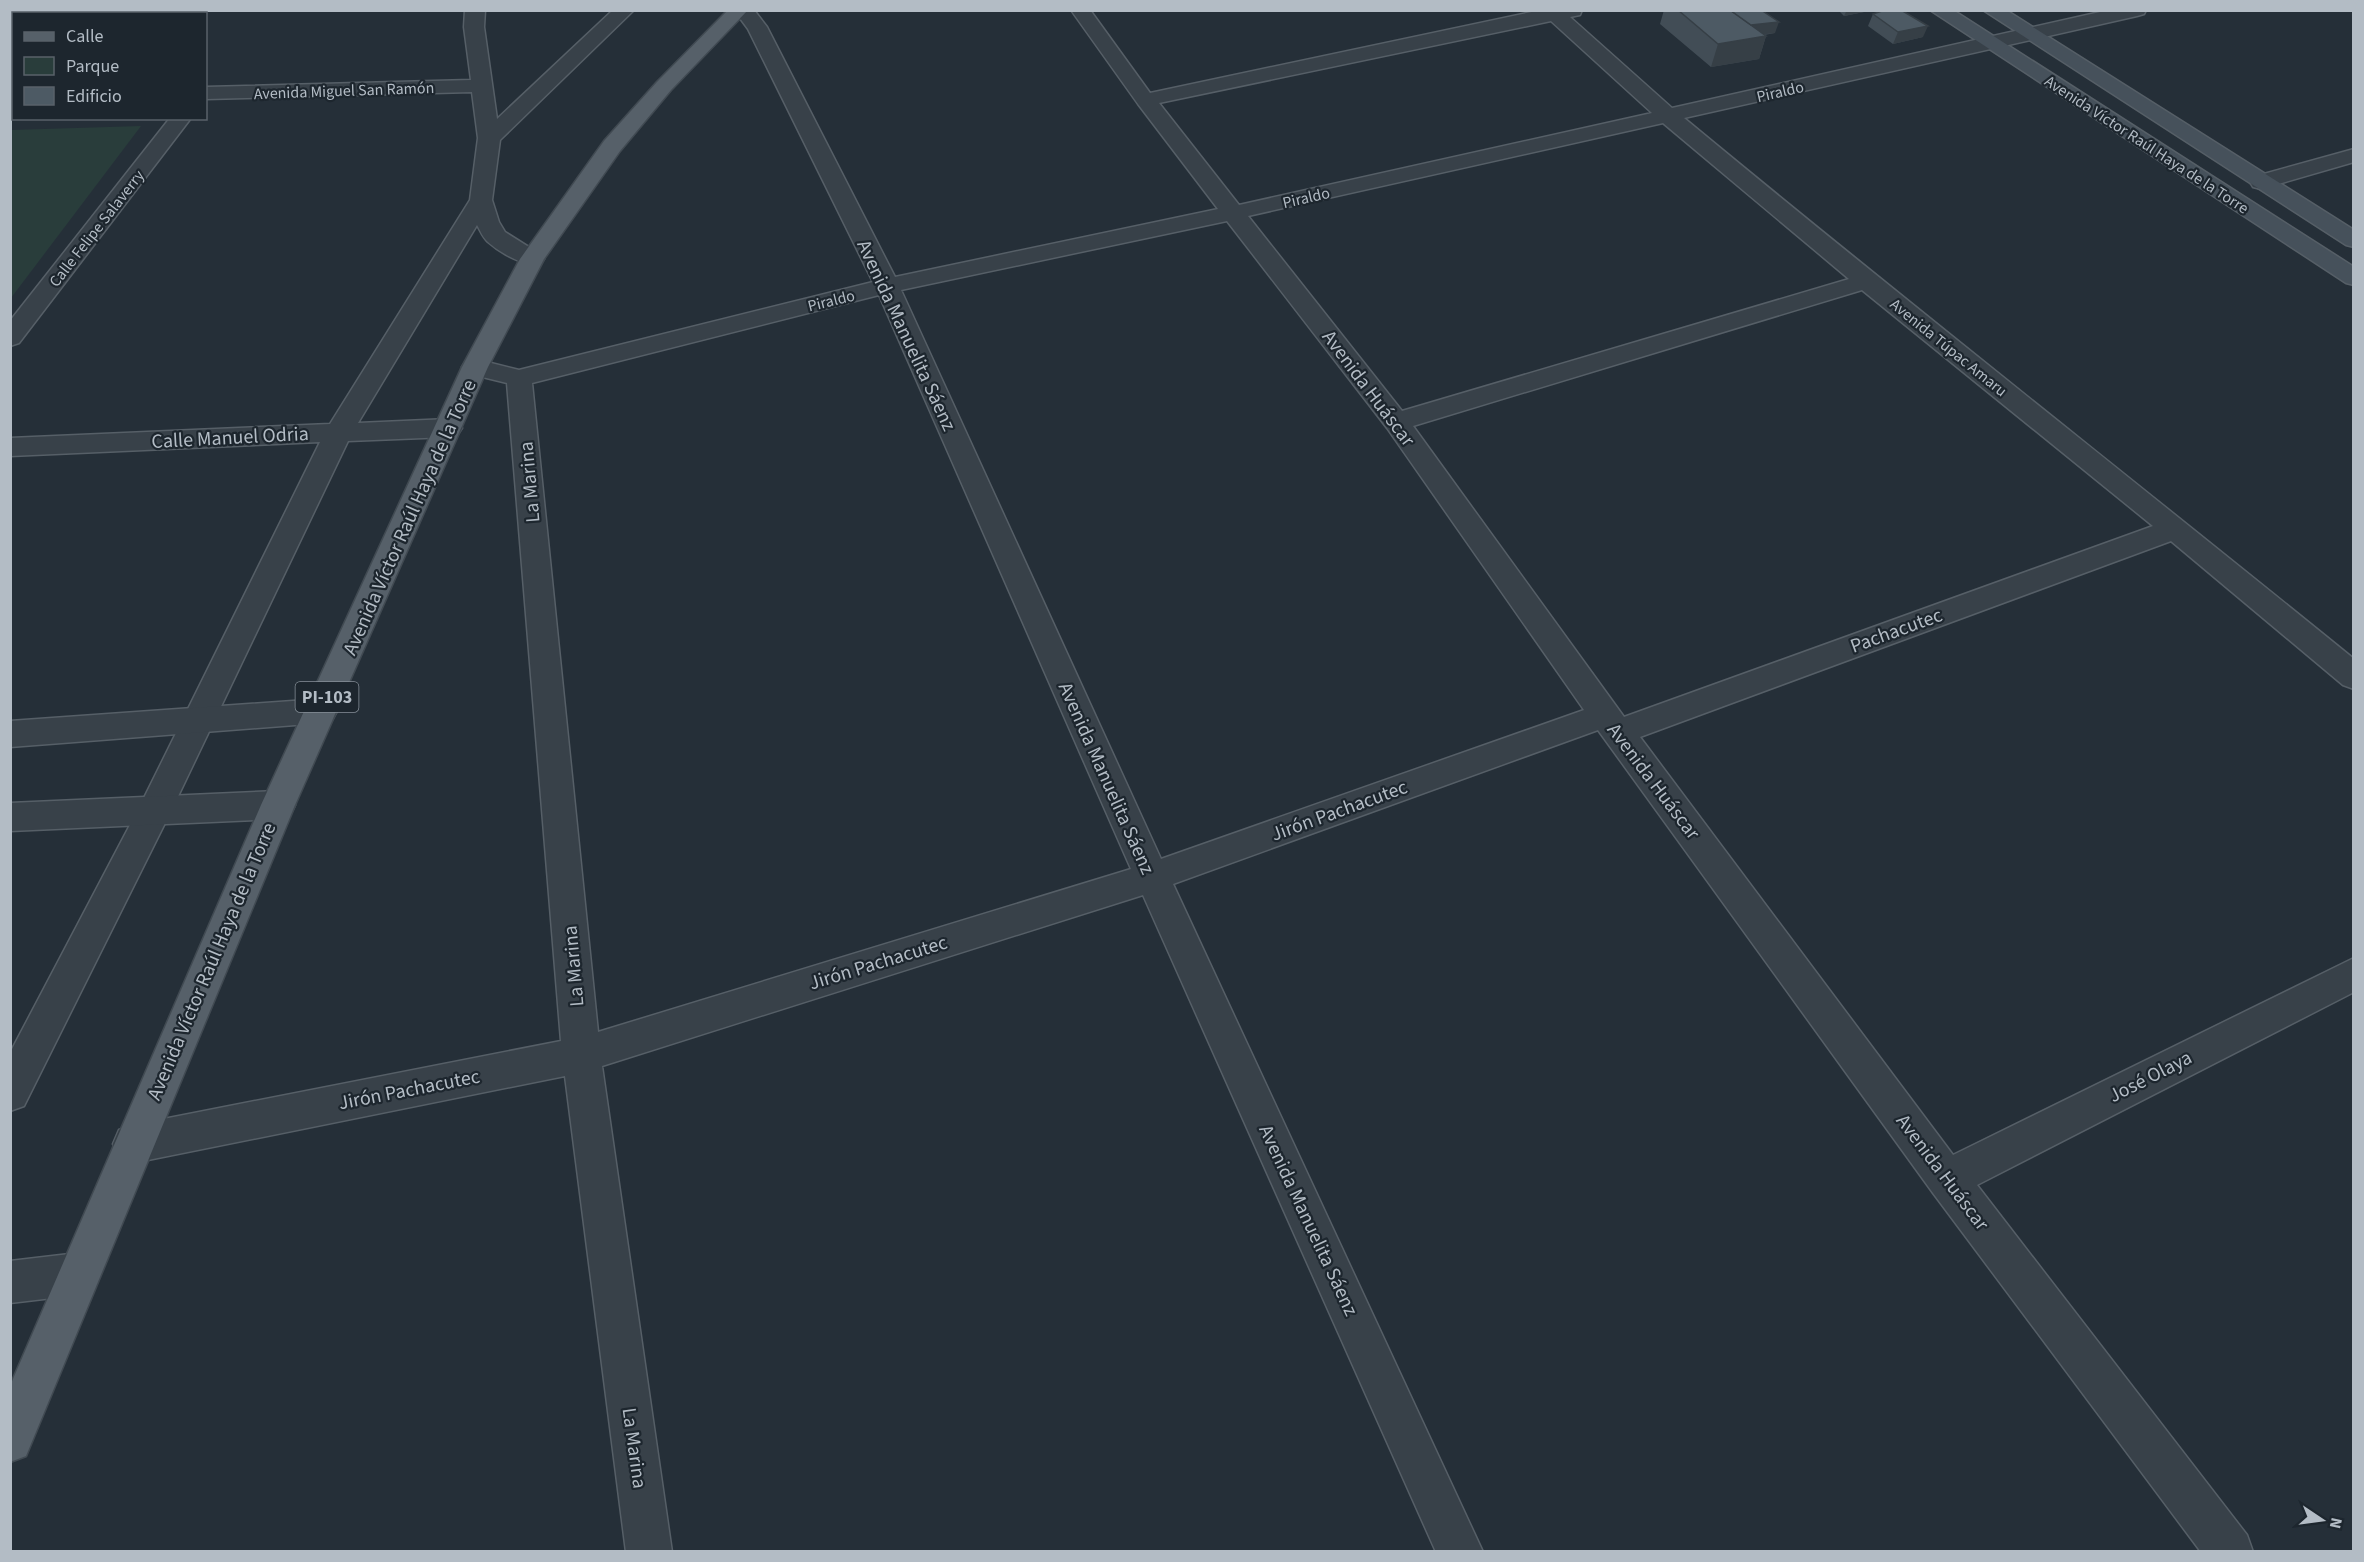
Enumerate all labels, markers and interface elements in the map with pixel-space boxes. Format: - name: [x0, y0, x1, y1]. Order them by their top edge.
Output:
- legend: [12, 12, 207, 120]
- text: Calle: [66, 24, 104, 49]
- text: Parque: [66, 54, 119, 79]
- street label: Avenida Víctor Raúl Haya de la Torre: [2040, 70, 2253, 219]
- street label: Piraldo: [1754, 76, 1806, 108]
- street label: Avenida Miguel San Ramón: [253, 77, 435, 105]
- text: Edificio: [66, 84, 122, 109]
- street label: Calle Felipe Salaverry: [44, 165, 150, 292]
- street label: Piraldo: [1280, 182, 1332, 214]
- street label: Avenida Manuelita Sáenz: [849, 235, 963, 436]
- street label: Piraldo: [805, 285, 857, 317]
- street label: Avenida Túpac Amaru: [1885, 294, 2012, 402]
- street label: Avenida Huáscar: [1315, 325, 1421, 453]
- street label: Avenida Víctor Raúl Haya de la Torre: [336, 375, 484, 660]
- street label: Calle Manuel Odria: [151, 420, 309, 456]
- street label: La Marina: [513, 440, 547, 524]
- street label: Pachacutec: [1846, 601, 1946, 661]
- street label: Avenida Manuelita Sáenz: [1051, 678, 1161, 879]
- road number: PI-103: [296, 682, 358, 712]
- street label: Avenida Huáscar: [1600, 718, 1706, 846]
- street label: Jirón Pachacutec: [1267, 773, 1411, 849]
- street label: Avenida Víctor Raúl Haya de la Torre: [141, 818, 283, 1105]
- street label: La Marina: [557, 924, 591, 1008]
- street label: Jirón Pachacutec: [806, 929, 951, 997]
- street label: José Olaya: [2104, 1044, 2197, 1110]
- street label: Jirón Pachacutec: [336, 1063, 482, 1117]
- street label: Avenida Huáscar: [1889, 1109, 1995, 1237]
- street label: Avenida Manuelita Sáenz: [1251, 1120, 1365, 1321]
- street label: La Marina: [614, 1406, 654, 1490]
- north arrow: [2292, 1490, 2352, 1550]
- text: N: [2324, 1515, 2348, 1531]

